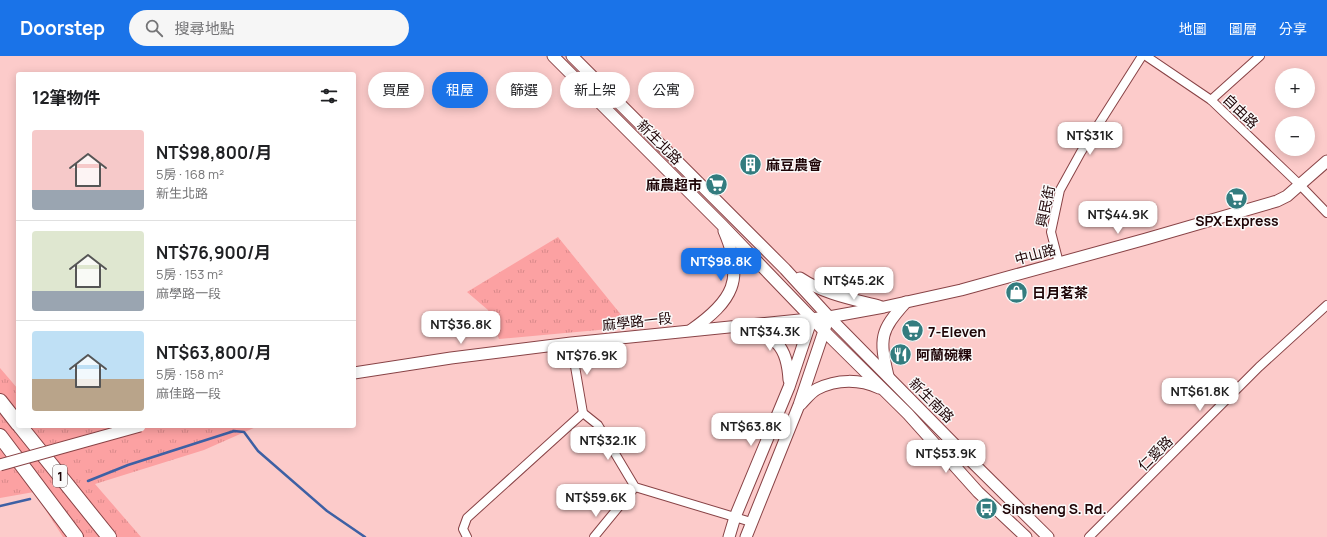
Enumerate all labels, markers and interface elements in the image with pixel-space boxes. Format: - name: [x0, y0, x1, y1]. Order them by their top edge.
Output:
- search box: [129, 10, 409, 46]
- text: Doorstep: [20, 15, 105, 41]
- icon: search: [143, 17, 165, 39]
- text: 搜尋地點: [175, 18, 235, 39]
- text: 地圖: [1179, 19, 1207, 38]
- text: 圖層: [1229, 19, 1257, 38]
- text: 分享: [1279, 19, 1307, 38]
- map controls: [1275, 68, 1315, 156]
- button: +: [1275, 68, 1315, 108]
- chip: 買屋: [368, 72, 424, 108]
- chip: 租屋: [432, 72, 488, 108]
- chip: 篩選: [496, 72, 552, 108]
- chip: 新上架: [560, 72, 630, 108]
- chip: 公寓: [638, 72, 694, 108]
- icon: filters: [318, 85, 340, 107]
- text: 12筆物件: [32, 86, 101, 109]
- street label: 自由路: [1219, 90, 1263, 132]
- street label: 新生北路: [633, 115, 687, 169]
- button: −: [1275, 116, 1315, 156]
- pin: NT$31K: [1057, 122, 1123, 156]
- text: NT$31K: [1066, 126, 1114, 144]
- text: NT$98,800/月: [156, 141, 272, 164]
- icon: home: [64, 146, 112, 194]
- building icon: 麻豆農會: [738, 151, 764, 177]
- place label: 麻豆農會: [766, 155, 822, 174]
- text: 5房 · 168 m²: [156, 165, 224, 183]
- supermarket icon: 麻農超市: [704, 171, 730, 197]
- place label: 麻農超市: [646, 175, 702, 194]
- street label: 興民街: [1031, 183, 1059, 229]
- text: 新生北路: [156, 184, 208, 202]
- supermarket icon: SPX Express: [1224, 185, 1250, 211]
- pin: NT$44.9K: [1077, 201, 1159, 235]
- text: NT$44.9K: [1087, 205, 1149, 223]
- place label: SPX Express: [1195, 211, 1279, 230]
- street label: 中山路: [1012, 239, 1058, 269]
- text: NT$76,900/月: [156, 241, 271, 264]
- icon: home: [64, 247, 112, 295]
- pin: NT$98.8K: [680, 248, 762, 282]
- text: NT$98.8K: [690, 252, 752, 270]
- text: 5房 · 153 m²: [156, 265, 223, 283]
- pin: NT$45.2K: [813, 267, 895, 301]
- text: NT$45.2K: [823, 271, 885, 289]
- shop icon: 日月茗茶: [1004, 279, 1030, 305]
- place label: 日月茗茶: [1032, 283, 1088, 302]
- text: 麻學路一段: [156, 284, 221, 302]
- street label: 麻學路一段: [601, 308, 673, 334]
- pin: NT$36.8K: [420, 311, 502, 345]
- text: NT$36.8K: [430, 315, 492, 333]
- pin: NT$34.3K: [729, 318, 811, 352]
- supermarket icon: 7-Eleven: [899, 318, 925, 344]
- text: NT$34.3K: [740, 322, 800, 340]
- place label: 7-Eleven: [928, 322, 986, 341]
- text: NT$63,800/月: [156, 341, 272, 364]
- restaurant icon: 阿蘭碗粿: [888, 341, 914, 367]
- pin: NT$76.9K: [546, 342, 628, 376]
- place label: 阿蘭碗粿: [916, 345, 972, 364]
- text: NT$76.9K: [557, 346, 617, 364]
- icon: home: [64, 347, 112, 395]
- text: 5房 · 158 m²: [156, 365, 224, 383]
- street label: 新生南路: [905, 373, 959, 427]
- pin: NT$61.8K: [1159, 378, 1241, 412]
- text: NT$61.8K: [1171, 382, 1229, 400]
- text: 麻佳路一段: [156, 384, 221, 402]
- pin: NT$63.8K: [710, 413, 792, 447]
- text: NT$63.8K: [720, 417, 782, 435]
- pin: NT$32.1K: [567, 427, 649, 461]
- text: NT$32.1K: [579, 431, 637, 449]
- street label: 仁愛路: [1133, 431, 1177, 475]
- pin: NT$53.9K: [905, 440, 987, 474]
- text: NT$53.9K: [916, 444, 977, 462]
- road number: 1: [53, 465, 67, 487]
- pin: NT$59.6K: [555, 484, 637, 518]
- text: NT$59.6K: [565, 488, 627, 506]
- bus stop icon: Sinsheng S. Rd.: [973, 495, 999, 521]
- place label: Sinsheng S. Rd.: [1002, 499, 1107, 518]

